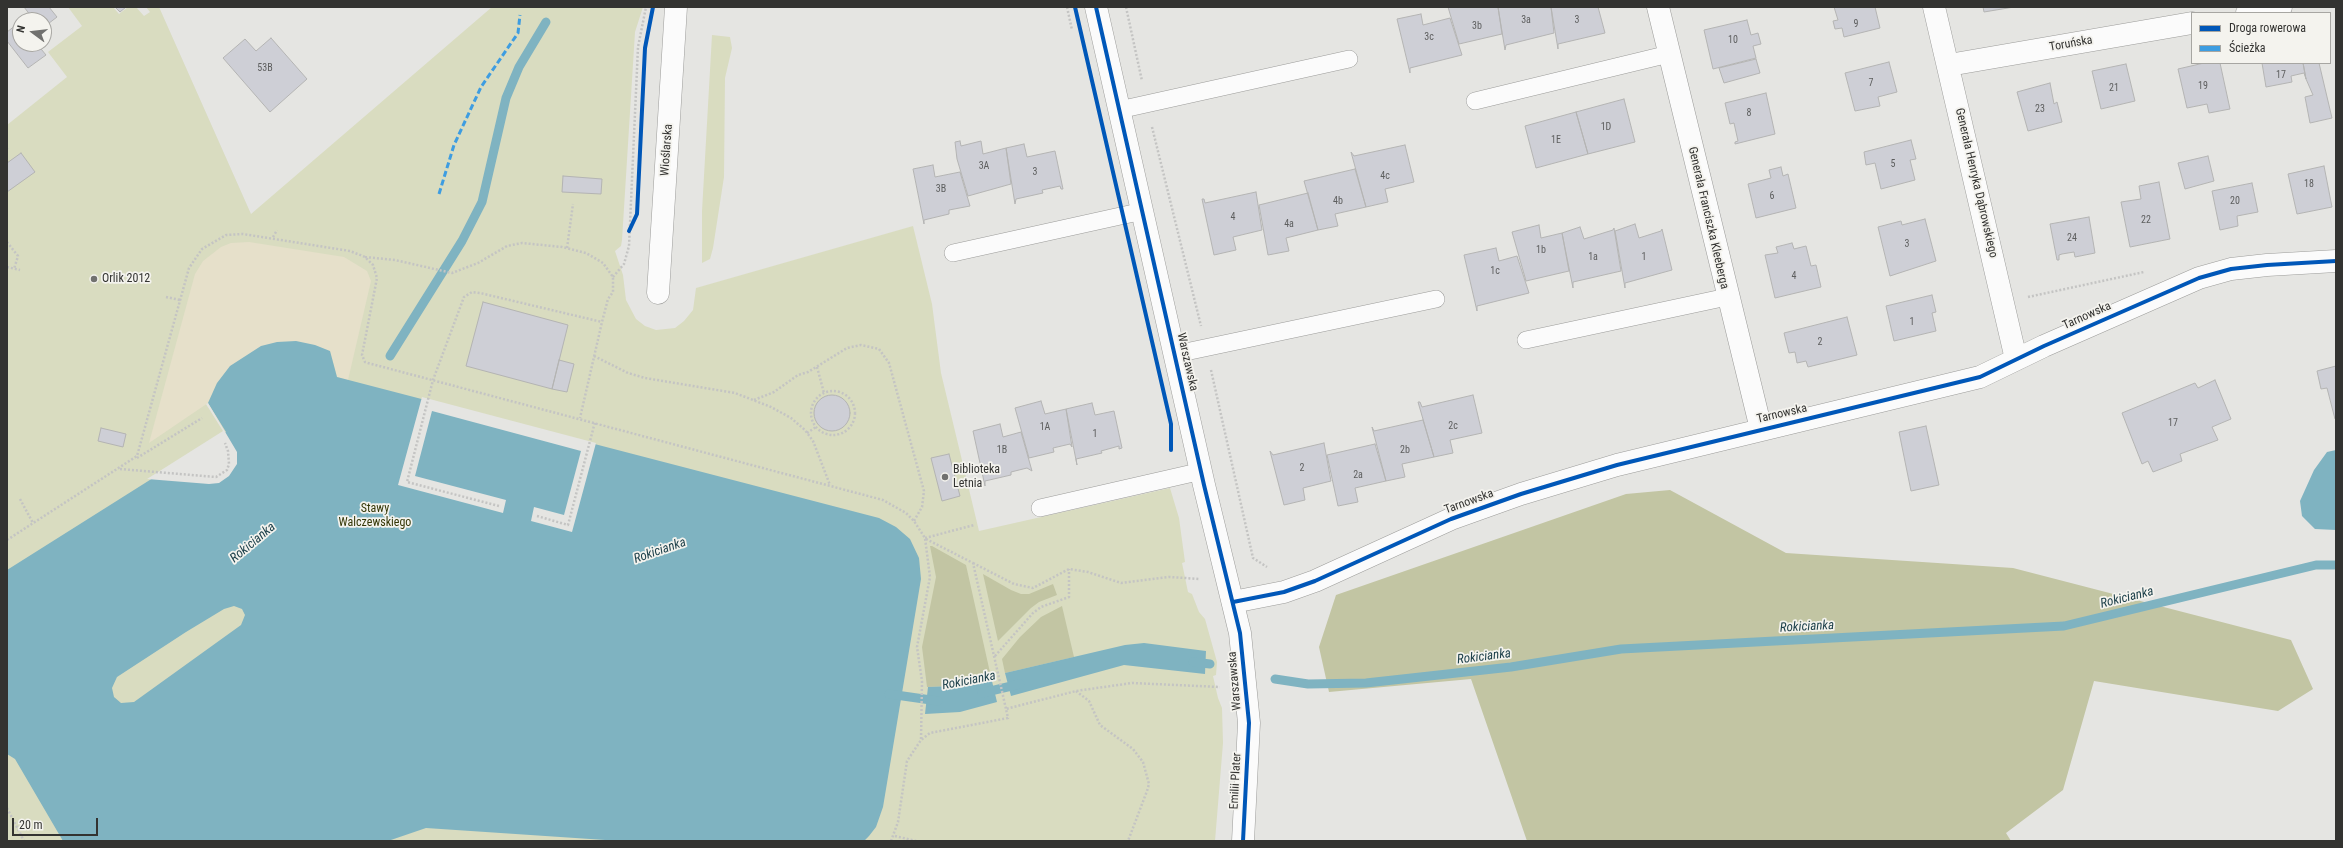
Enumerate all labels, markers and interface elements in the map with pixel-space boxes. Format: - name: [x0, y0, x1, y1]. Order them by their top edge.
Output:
- north arrow: [12, 12, 52, 52]
- legend: [2191, 12, 2331, 64]
- house number: 3a: [1521, 14, 1531, 26]
- house number: 3: [1575, 14, 1579, 26]
- house number: 9: [1854, 18, 1858, 30]
- house number: 3b: [1472, 20, 1482, 32]
- text: Droga rowerowa: [2229, 21, 2306, 35]
- text: N: [14, 24, 28, 34]
- house number: 3c: [1424, 31, 1434, 43]
- street label: Toruńska: [2048, 33, 2094, 55]
- house number: 10: [1728, 34, 1738, 46]
- text: Ścieżka: [2229, 41, 2266, 55]
- house number: 53B: [257, 62, 273, 74]
- house number: 17: [2276, 69, 2286, 81]
- house number: 7: [1869, 77, 1873, 89]
- house number: 19: [2198, 80, 2208, 92]
- house number: 21: [2109, 82, 2119, 94]
- house number: 23: [2035, 103, 2045, 115]
- house number: 8: [1747, 107, 1751, 119]
- street label: Generała Henryka Dąbrowskiego: [1952, 107, 2000, 259]
- house number: 1D: [1601, 121, 1611, 133]
- street label: Wioślarska: [658, 123, 676, 177]
- house number: 1E: [1551, 134, 1561, 146]
- street label: Generała Franciszka Kleeberga: [1685, 145, 1731, 291]
- house number: 5: [1891, 158, 1895, 170]
- house number: 3A: [979, 160, 989, 172]
- house number: 3: [1033, 166, 1037, 178]
- house number: 4c: [1380, 170, 1390, 182]
- house number: 18: [2304, 178, 2314, 190]
- house number: 3B: [936, 183, 946, 195]
- house number: 6: [1770, 190, 1774, 202]
- house number: 4b: [1333, 195, 1343, 207]
- house number: 20: [2230, 195, 2240, 207]
- house number: 4: [1231, 211, 1235, 223]
- house number: 22: [2141, 214, 2151, 226]
- house number: 4a: [1284, 218, 1294, 230]
- house number: 24: [2067, 232, 2077, 244]
- house number: 3: [1905, 238, 1909, 250]
- house number: 1b: [1536, 244, 1546, 256]
- house number: 1a: [1588, 251, 1598, 263]
- house number: 1: [1642, 251, 1646, 263]
- house number: 1c: [1490, 265, 1500, 277]
- house number: 4: [1792, 270, 1796, 282]
- place label: Orlik 2012: [102, 272, 150, 286]
- marker: Orlik 2012: [89, 274, 99, 284]
- street label: Tarnowska: [2061, 299, 2113, 333]
- house number: 1: [1910, 316, 1914, 328]
- street label: Warszawska: [1173, 332, 1201, 392]
- house number: 2: [1818, 336, 1822, 348]
- street label: Tarnowska: [1755, 401, 1809, 427]
- house number: 17: [2168, 417, 2178, 429]
- house number: 2c: [1448, 420, 1458, 432]
- house number: 1A: [1040, 421, 1050, 433]
- house number: 1: [1093, 428, 1097, 440]
- house number: 1B: [997, 444, 1007, 456]
- house number: 2b: [1400, 444, 1410, 456]
- house number: 2: [1300, 462, 1304, 474]
- place label: Biblioteka Letnia: [953, 463, 1000, 491]
- house number: 2a: [1353, 469, 1363, 481]
- marker: Biblioteka Letnia: [940, 472, 950, 482]
- street label: Tarnowska: [1442, 486, 1496, 518]
- park label: Stawy Walczewskiego: [339, 502, 411, 530]
- water label: Rokicianka: [227, 520, 279, 566]
- water label: Rokicianka: [632, 535, 688, 567]
- water label: Rokicianka: [2099, 584, 2155, 612]
- water label: Rokicianka: [1780, 618, 1834, 636]
- water label: Rokicianka: [1456, 646, 1512, 668]
- street label: Warszawska: [1225, 651, 1245, 711]
- water label: Rokicianka: [941, 668, 997, 694]
- street label: Emilii Plater: [1227, 752, 1245, 810]
- scale bar: [14, 810, 100, 836]
- text: 20 m: [19, 818, 43, 832]

